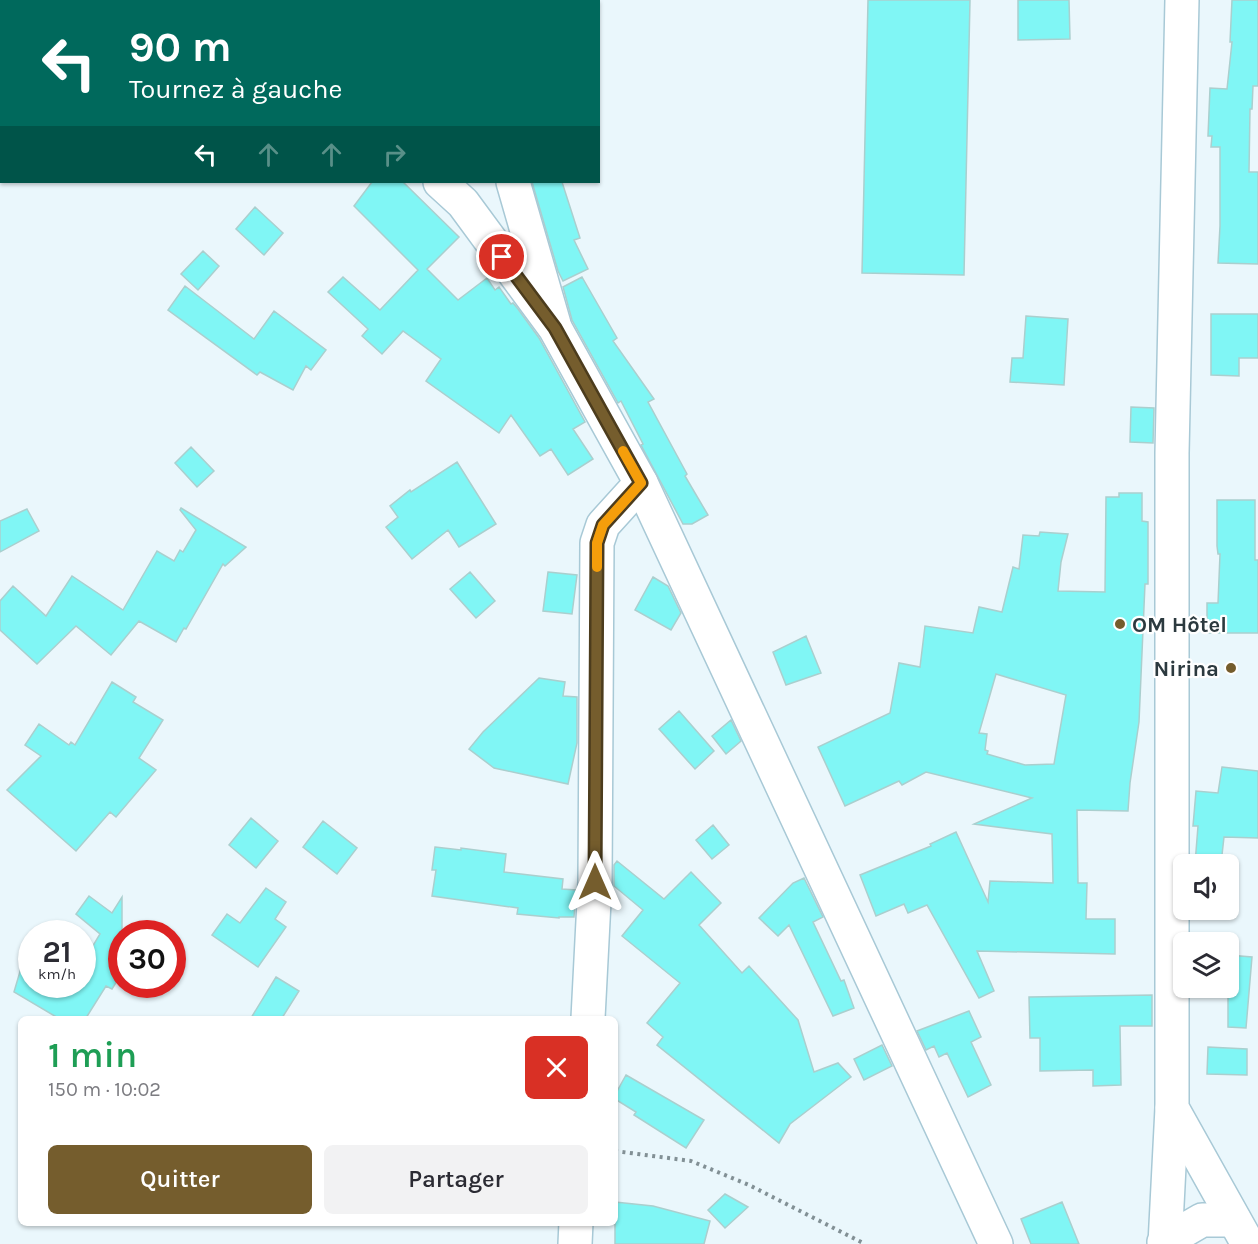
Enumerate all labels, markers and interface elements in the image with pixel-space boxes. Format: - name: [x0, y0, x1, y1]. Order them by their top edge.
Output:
- text: 90 m: [129, 22, 232, 72]
- icon: left: [30, 24, 108, 102]
- text: Tournez à gauche: [129, 73, 342, 105]
- icon: left: [189, 138, 222, 171]
- icon: ahead: [252, 138, 285, 171]
- icon: ahead: [315, 138, 348, 171]
- icon: right: [378, 138, 411, 171]
- pin: [476, 231, 527, 282]
- icon: arrive: [485, 240, 518, 273]
- place label: OM Hôtel: [1132, 612, 1227, 638]
- marker: OM Hôtel: [1113, 617, 1127, 631]
- place label: Nirina: [1154, 656, 1219, 682]
- marker: Nirina: [1224, 661, 1238, 675]
- position arrow: [563, 850, 627, 914]
- map controls: [1173, 854, 1239, 998]
- button: sound: [1173, 854, 1239, 920]
- speed limit sign: 30: [108, 920, 186, 998]
- button: layers: [1173, 932, 1239, 998]
- text: 21: [43, 934, 71, 970]
- text: km/h: [38, 965, 76, 983]
- text: 1 min: [48, 1034, 137, 1076]
- button: close: [525, 1036, 588, 1099]
- text: 150 m · 10:02: [48, 1078, 161, 1101]
- button: Quitter: [48, 1145, 312, 1214]
- button: Partager: [324, 1145, 588, 1214]

